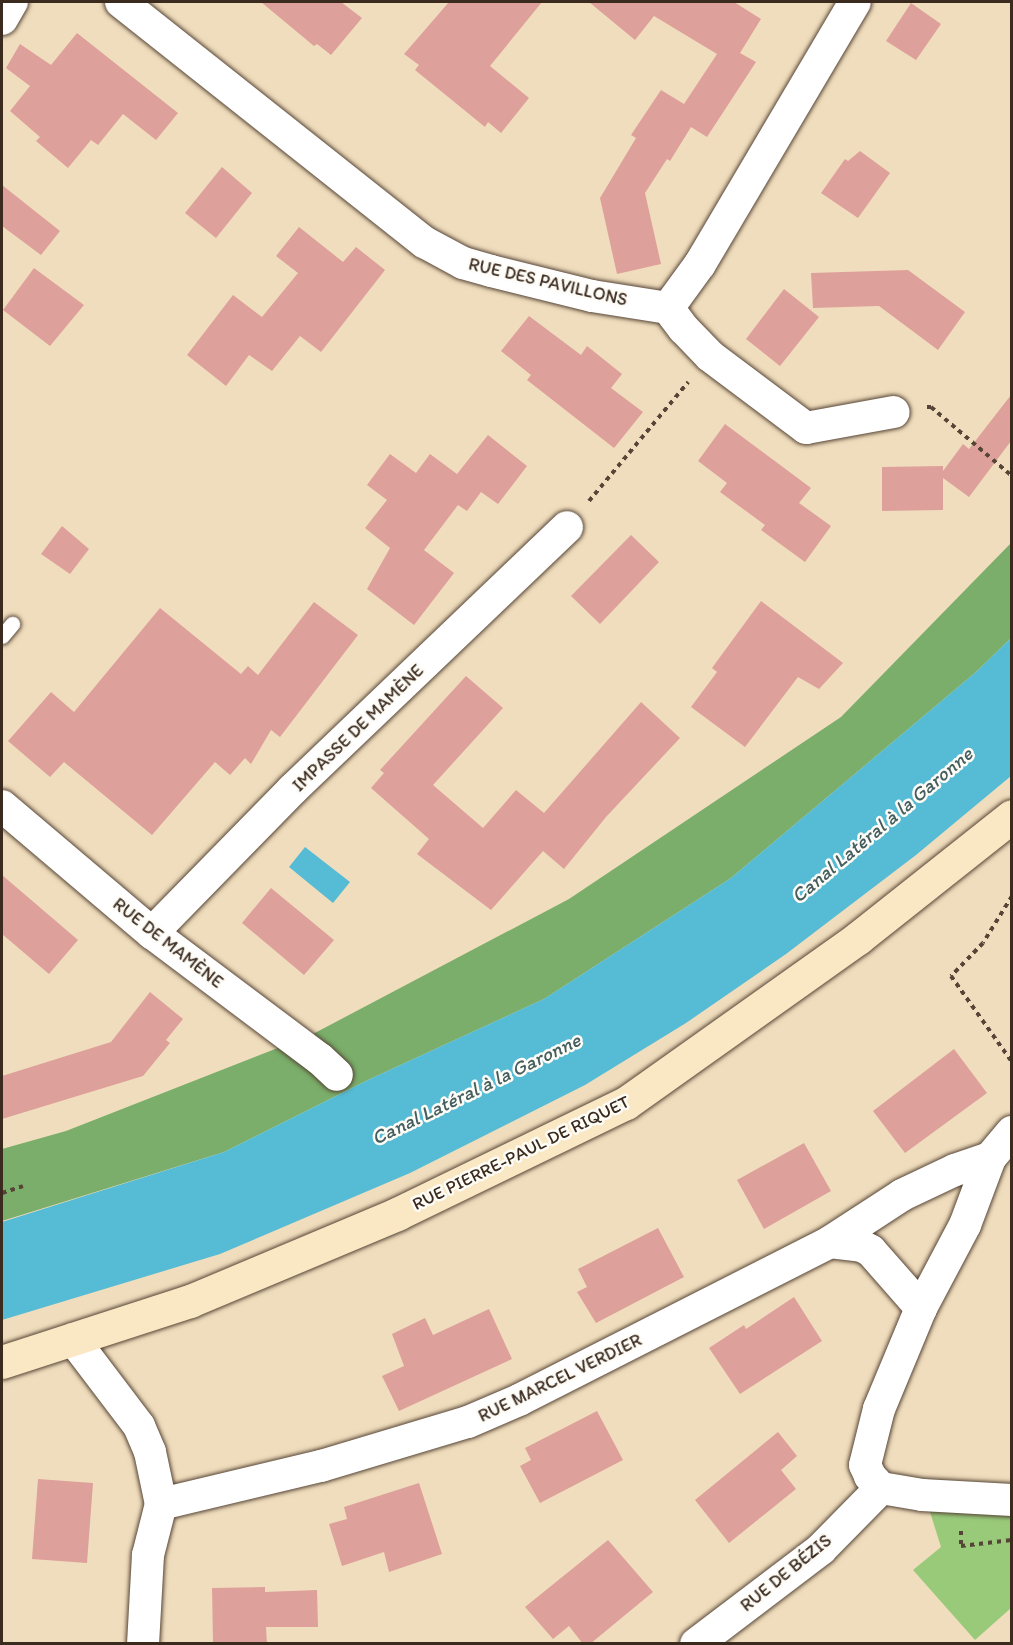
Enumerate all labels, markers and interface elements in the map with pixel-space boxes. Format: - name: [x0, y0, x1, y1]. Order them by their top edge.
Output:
- street label: RUE DES PAVILLONS: [466, 253, 630, 311]
- street label: IMPASSE DE MAMÈNE: [287, 659, 429, 797]
- water label: Canal Latéral à la Garonne: [787, 742, 977, 908]
- street label: RUE DE MAMÈNE: [108, 893, 228, 993]
- water label: Canal Latéral à la Garonne: [368, 1028, 584, 1150]
- street label: RUE PIERRE-PAUL DE RIQUET: [409, 1091, 633, 1215]
- street label: RUE MARCEL VERDIER: [475, 1329, 645, 1427]
- street label: RUE DE BÉZIS: [736, 1530, 836, 1616]

